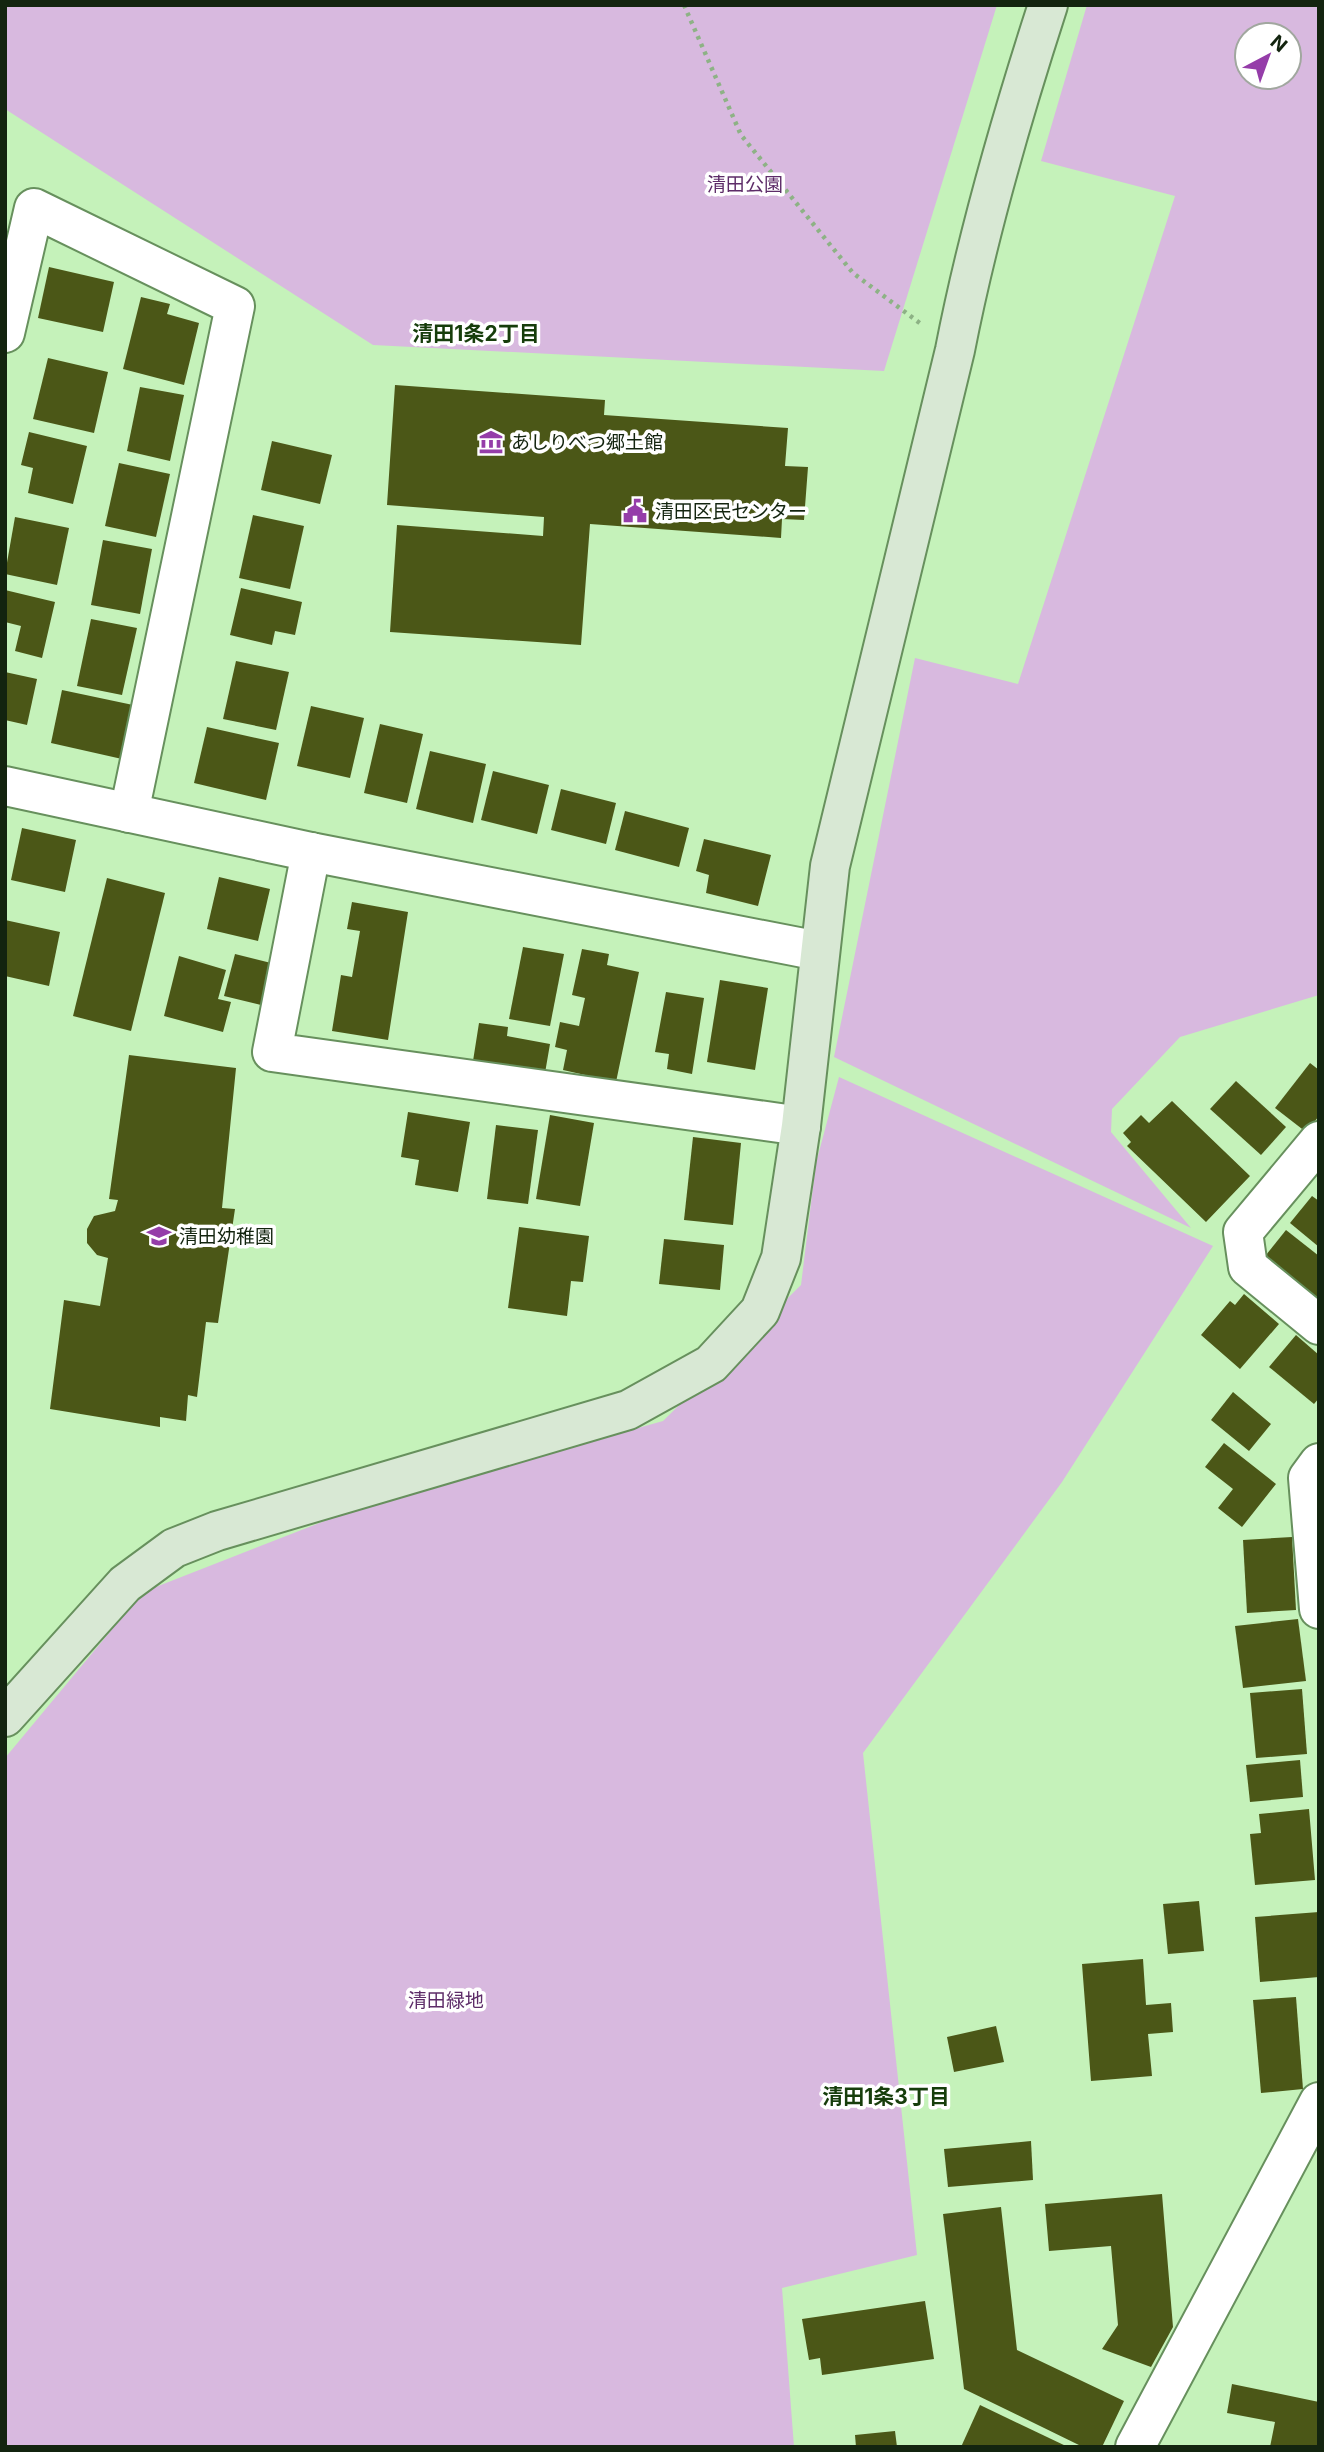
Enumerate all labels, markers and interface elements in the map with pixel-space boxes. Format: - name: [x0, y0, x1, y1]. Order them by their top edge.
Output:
- north arrow: [1233, 21, 1303, 91]
- text: N: [1266, 30, 1292, 57]
- park label: 清田公園: [707, 173, 783, 196]
- district label: 清田1条2丁目: [412, 321, 540, 346]
- museum icon: あしりべつ郷土館: [477, 428, 505, 456]
- place label: あしりべつ郷土館: [511, 431, 663, 454]
- public building icon: 清田区民センター: [621, 497, 649, 525]
- place label: 清田区民センター: [655, 500, 807, 523]
- school or university icon: 清田幼稚園: [145, 1222, 173, 1250]
- place label: 清田幼稚園: [179, 1225, 274, 1248]
- park label: 清田緑地: [408, 1989, 484, 2012]
- district label: 清田1条3丁目: [822, 2084, 950, 2109]

